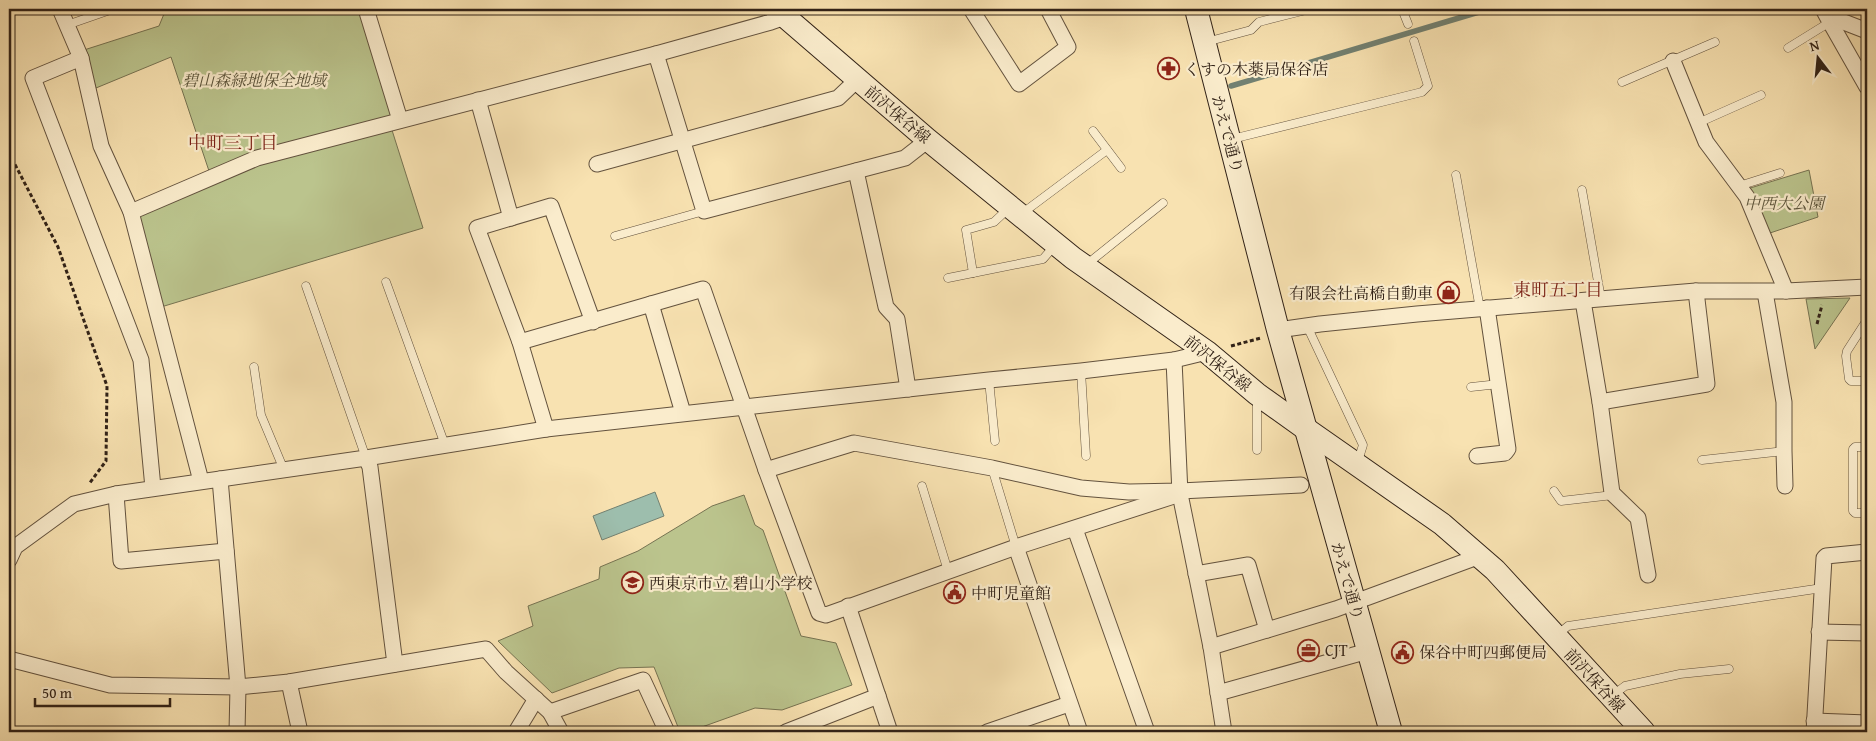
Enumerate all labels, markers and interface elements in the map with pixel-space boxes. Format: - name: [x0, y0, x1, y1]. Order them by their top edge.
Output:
- north arrow: [1794, 32, 1844, 82]
- text: N: [1807, 34, 1822, 56]
- pharmacy icon: くすの木薬局保谷店: [1156, 57, 1180, 81]
- place label: くすの木薬局保谷店: [1184, 57, 1328, 81]
- park label: 碧山森緑地保全地域: [182, 68, 329, 92]
- street label: 前沢保谷線: [860, 79, 936, 149]
- street label: かえで通り: [1206, 92, 1250, 176]
- district label: 中町三丁目: [188, 129, 278, 156]
- park label: 中西大公園: [1744, 191, 1827, 215]
- district label: 東町五丁目: [1513, 276, 1603, 303]
- place label: 有限会社高橋自動車: [1289, 281, 1433, 305]
- shop icon: 有限会社高橋自動車: [1437, 281, 1461, 305]
- street label: 前沢保谷線: [1179, 329, 1257, 397]
- street label: かえで通り: [1325, 539, 1371, 623]
- school or university icon: 西東京市立 碧山小学校: [621, 571, 645, 595]
- place label: 西東京市立 碧山小学校: [649, 571, 813, 595]
- public building icon: 中町児童館: [943, 581, 967, 605]
- place label: 中町児童館: [971, 581, 1051, 605]
- office icon: CJT: [1297, 638, 1321, 662]
- place label: CJT: [1325, 638, 1348, 662]
- public building icon: 保谷中町四郵便局: [1391, 640, 1415, 664]
- place label: 保谷中町四郵便局: [1419, 640, 1547, 664]
- street label: 前沢保谷線: [1559, 643, 1631, 717]
- scale bar: [35, 676, 170, 708]
- text: 50 m: [42, 682, 73, 703]

